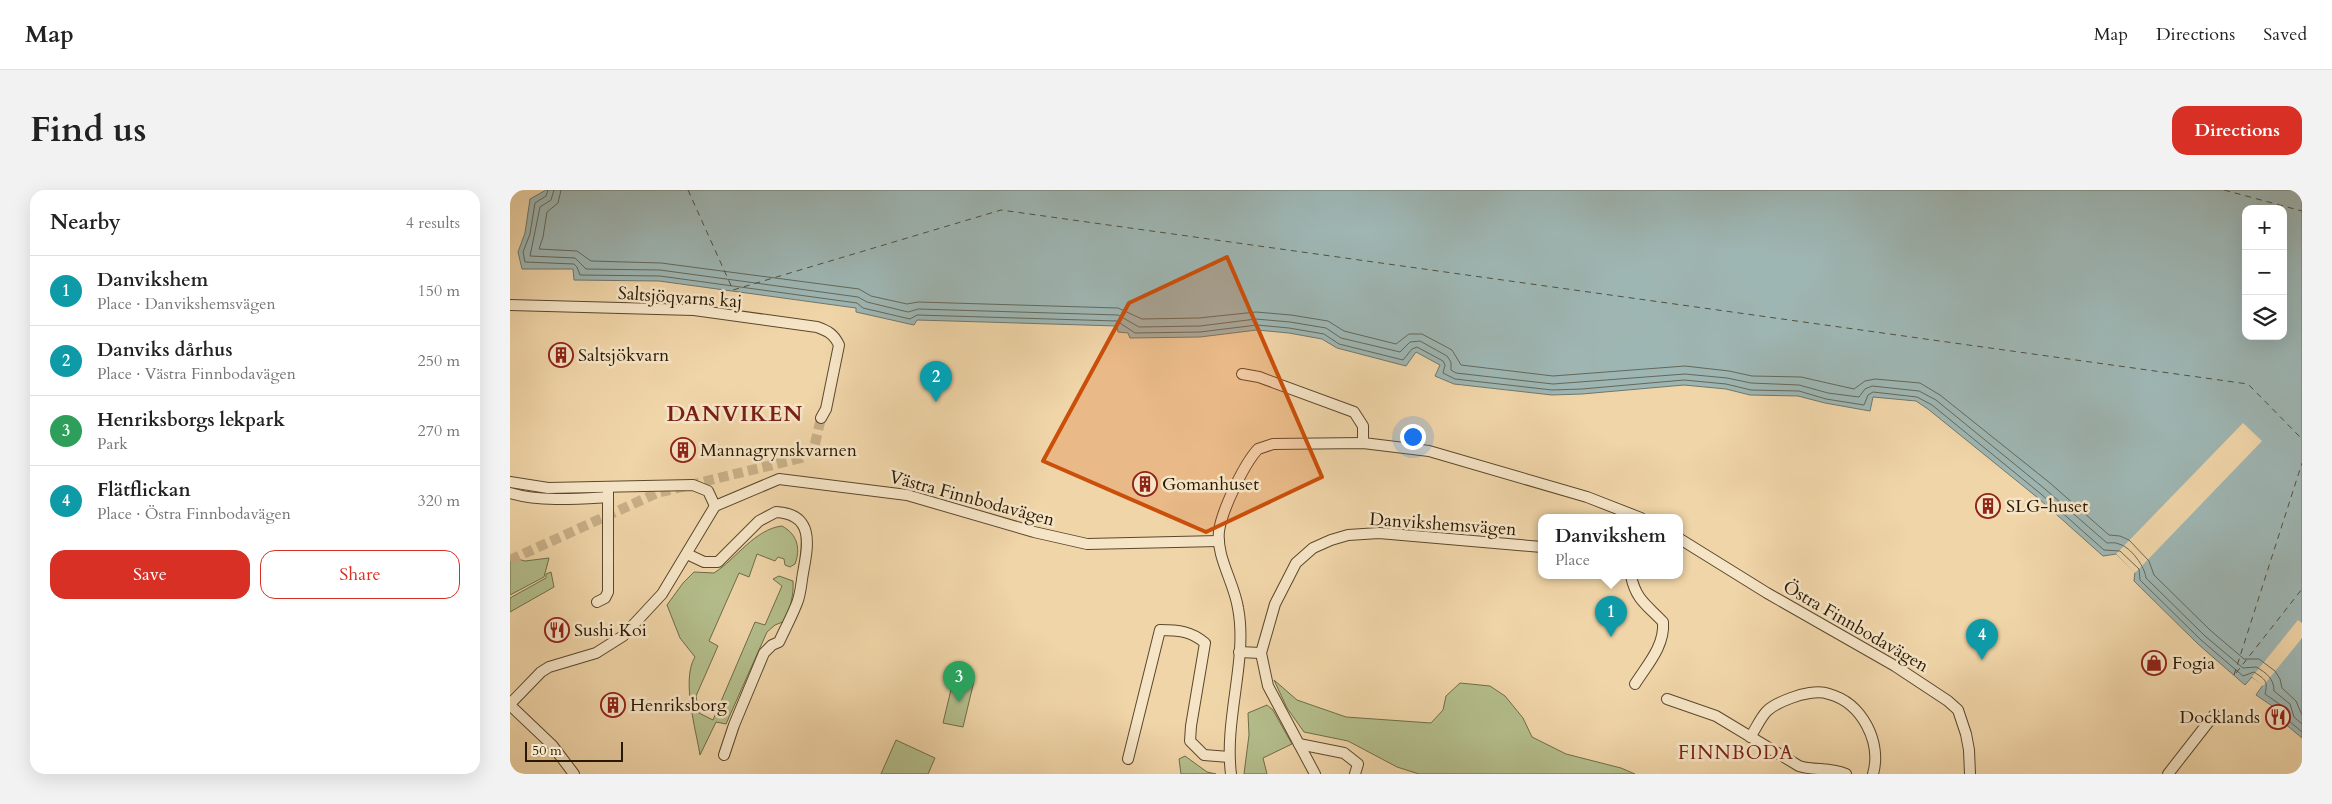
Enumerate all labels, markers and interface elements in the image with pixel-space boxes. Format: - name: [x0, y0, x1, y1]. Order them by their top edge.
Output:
- text: Map: [25, 18, 74, 51]
- text: Map: [2094, 22, 2128, 47]
- text: Directions: [2156, 22, 2235, 47]
- text: Saved: [2263, 22, 2307, 47]
- text: Find us: [30, 106, 146, 154]
- button: Directions: [2172, 106, 2302, 155]
- map controls: [2242, 205, 2287, 340]
- button: +: [2242, 205, 2287, 250]
- text: Nearby: [50, 208, 121, 237]
- text: 4 results: [406, 212, 460, 234]
- button: −: [2242, 250, 2287, 295]
- text: Danvikshem: [97, 267, 208, 293]
- text: 1: [62, 280, 70, 302]
- text: 150 m: [418, 280, 460, 302]
- street label: Saltsjöqvarns kaj: [617, 281, 743, 314]
- text: Place · Danvikshemsvägen: [97, 293, 276, 315]
- button: layers: [2242, 295, 2287, 340]
- text: Danviks dårhus: [97, 337, 232, 363]
- building icon: Saltsjökvarn: [548, 342, 574, 368]
- place label: Saltsjökvarn: [578, 343, 670, 368]
- text: 2: [62, 350, 70, 372]
- text: 250 m: [418, 350, 460, 372]
- pin: 2: [920, 361, 952, 402]
- text: Place · Västra Finnbodavägen: [97, 363, 296, 385]
- district label: DANVIKEN: [667, 399, 803, 429]
- text: Henriksborgs lekpark: [97, 407, 285, 433]
- text: 3: [62, 420, 70, 442]
- text: 270 m: [418, 420, 460, 442]
- your location: [1400, 424, 1426, 450]
- text: Park: [97, 433, 128, 455]
- building icon: Mannagrynskvarnen: [670, 437, 696, 463]
- place label: Mannagrynskvarnen: [700, 438, 858, 463]
- street label: Västra Finnbodavägen: [886, 464, 1058, 533]
- building icon: Gomanhuset: [1132, 471, 1158, 497]
- place label: Gomanhuset: [1162, 472, 1259, 497]
- text: Flätflickan: [97, 477, 191, 503]
- text: 4: [62, 490, 70, 512]
- text: 320 m: [418, 490, 460, 512]
- building icon: SLG-huset: [1975, 493, 2001, 519]
- place label: SLG-huset: [2006, 494, 2088, 519]
- text: Place · Östra Finnbodavägen: [97, 503, 291, 525]
- street label: Danvikshemsvägen: [1369, 507, 1518, 542]
- popup: [1538, 514, 1683, 579]
- text: Danvikshem: [1555, 523, 1666, 549]
- text: Place: [1555, 549, 1590, 571]
- button: Save: [50, 550, 250, 599]
- button: Share: [260, 550, 460, 599]
- street label: Östra Finnbodavägen: [1778, 574, 1934, 679]
- pin: 1: [1595, 596, 1627, 637]
- restaurant icon: Sushi Koi: [544, 617, 570, 643]
- place label: Sushi Koi: [574, 618, 647, 643]
- pin: 4: [1966, 619, 1998, 660]
- shop icon: Fogia: [2141, 650, 2167, 676]
- place label: Fogia: [2172, 651, 2215, 676]
- pin: 3: [943, 661, 975, 702]
- building icon: Henriksborg: [600, 692, 626, 718]
- place label: Henriksborg: [630, 693, 728, 718]
- restaurant icon: Docklands: [2265, 704, 2291, 730]
- place label: Docklands: [2180, 705, 2260, 730]
- scale bar: [525, 739, 622, 762]
- district label: FINNBODA: [1678, 740, 1794, 766]
- text: 50 m: [532, 741, 562, 760]

